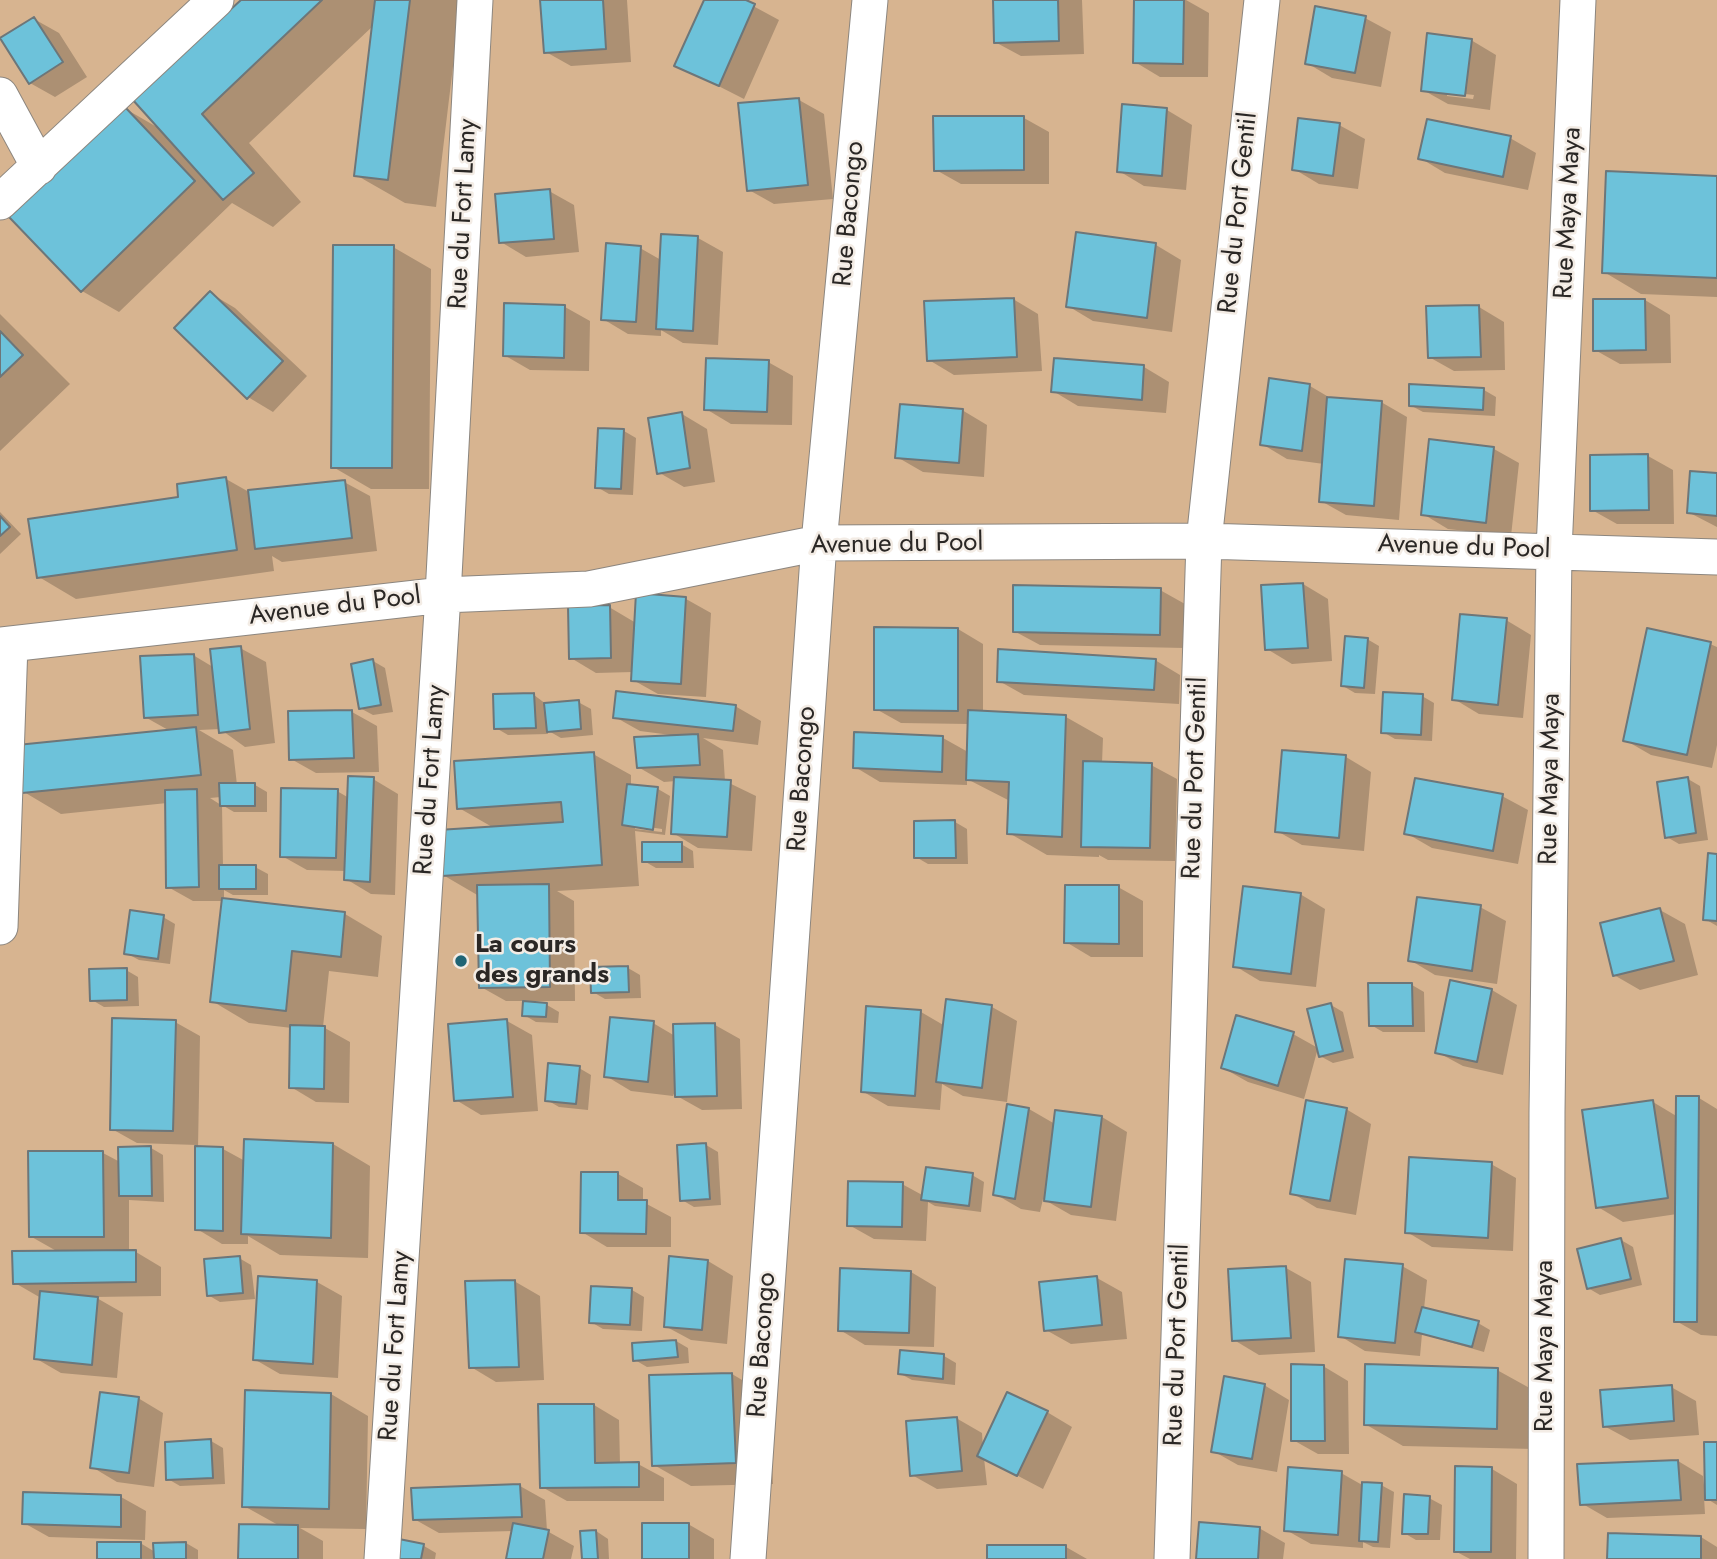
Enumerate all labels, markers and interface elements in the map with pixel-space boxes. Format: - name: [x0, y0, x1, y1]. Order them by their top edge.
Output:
- street label: Rue du Port Gentil: [1213, 111, 1265, 315]
- street label: Rue du Fort Lamy: [443, 118, 485, 310]
- street label: Rue Maya Maya: [1549, 126, 1589, 300]
- street label: Rue Bacongo: [828, 140, 872, 288]
- street label: Avenue du Pool: [810, 528, 984, 562]
- street label: Avenue du Pool: [1377, 529, 1551, 567]
- street label: Avenue du Pool: [247, 581, 423, 633]
- street label: Rue du Port Gentil: [1177, 676, 1215, 880]
- street label: Rue du Fort Lamy: [409, 684, 453, 876]
- street label: Rue Maya Maya: [1534, 693, 1568, 865]
- street label: Rue Bacongo: [782, 705, 824, 853]
- place label: La cours des grands: [475, 930, 609, 992]
- marker: La cours des grands: [453, 953, 469, 969]
- street label: Rue du Port Gentil: [1159, 1243, 1197, 1447]
- street label: Rue du Fort Lamy: [374, 1250, 418, 1442]
- street label: Rue Maya Maya: [1530, 1260, 1562, 1432]
- street label: Rue Bacongo: [742, 1271, 784, 1419]

